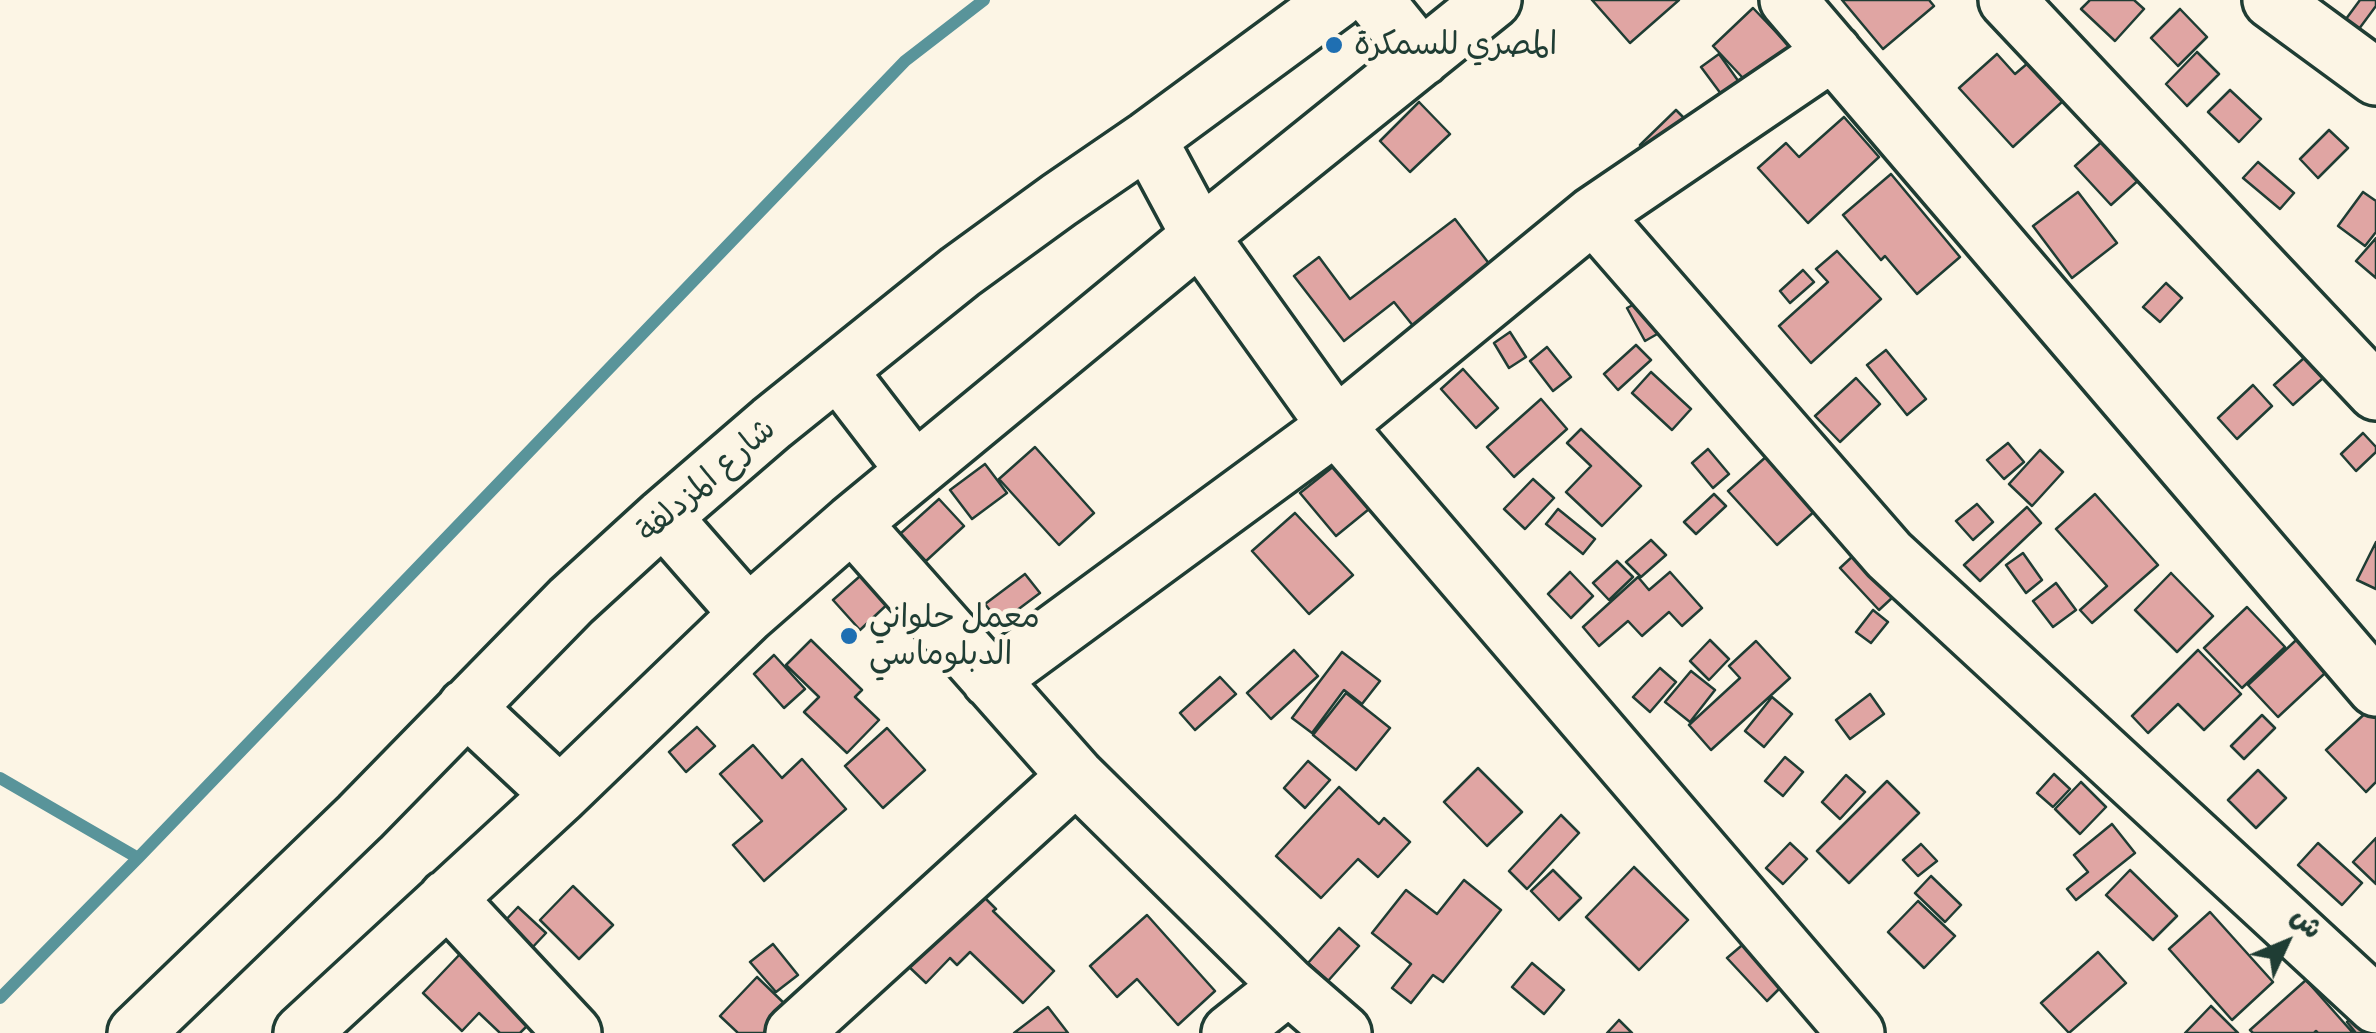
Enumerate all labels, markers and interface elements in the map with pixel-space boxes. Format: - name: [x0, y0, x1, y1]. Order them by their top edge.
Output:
- place label: المصري للسمكرة: [1354, 26, 1557, 64]
- marker: المصري للسمكرة: [1323, 34, 1345, 56]
- street label: شارع المزدلفة: [630, 411, 784, 551]
- place label: معمل حلواني الدبلوماسي: [869, 599, 1040, 674]
- marker: معمل حلواني الدبلوماسي: [838, 625, 860, 647]
- north arrow: [2236, 893, 2336, 993]
- text: ش: [2283, 898, 2332, 946]

